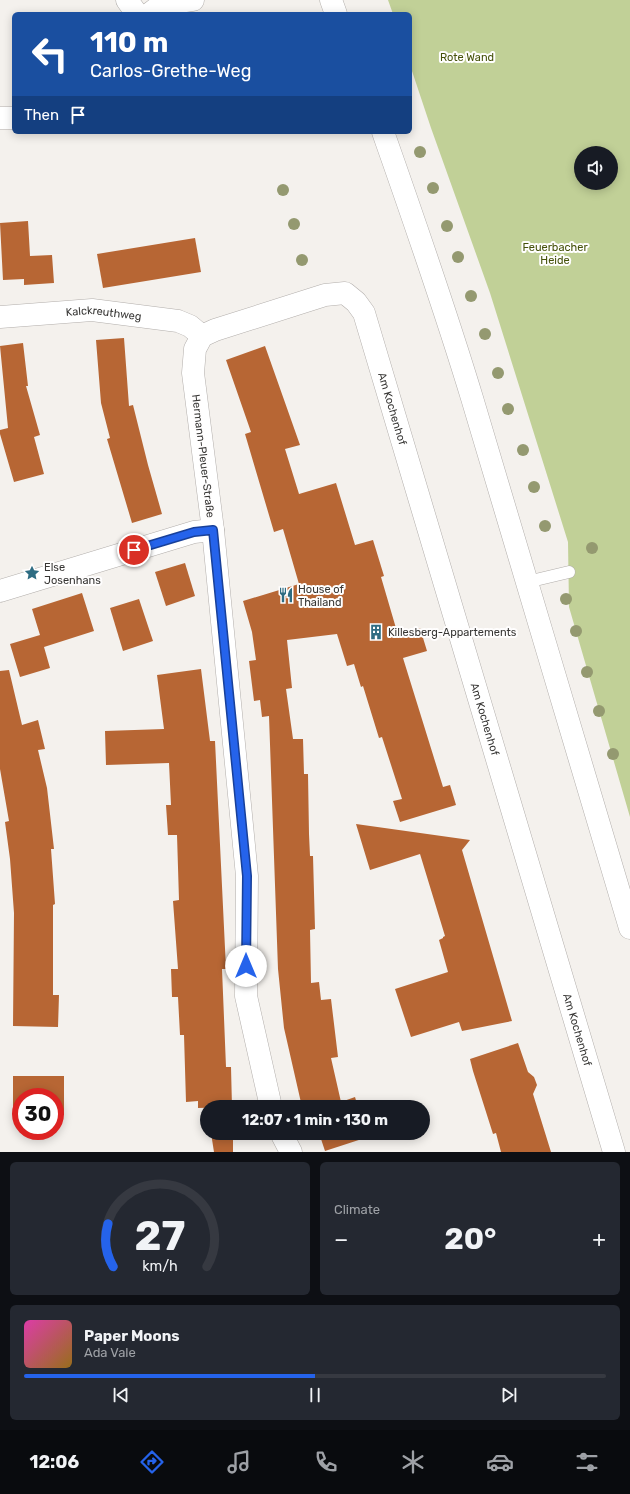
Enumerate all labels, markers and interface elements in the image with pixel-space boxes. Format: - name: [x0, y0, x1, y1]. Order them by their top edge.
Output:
- text: 110 m: [90, 26, 168, 59]
- icon: left: [24, 28, 76, 80]
- park label: Rote Wand: [440, 51, 494, 64]
- text: Carlos-Grethe-Weg: [90, 60, 251, 82]
- icon: arrive: [67, 104, 89, 126]
- text: Then: [24, 106, 59, 124]
- map controls: [574, 146, 618, 190]
- button: sound: [574, 146, 618, 190]
- park label: Feuerbacher Heide: [522, 241, 588, 267]
- street label: Kalckreuthweg: [65, 303, 142, 323]
- street label: Am Kochenhof: [376, 371, 410, 447]
- street label: Hermann-Pleuer-Straße: [189, 394, 217, 518]
- pin: [117, 533, 151, 567]
- icon: arrive: [123, 539, 145, 561]
- place label: Else Josenhans: [44, 561, 101, 587]
- place icon: Else Josenhans: [23, 564, 41, 582]
- place label: House of Thailand: [298, 583, 344, 609]
- restaurant icon: House of Thailand: [277, 586, 295, 604]
- building icon: Killesberg-Appartements: [367, 623, 385, 641]
- place label: Killesberg-Appartements: [388, 626, 517, 639]
- street label: Am Kochenhof: [468, 681, 502, 758]
- position arrow: [225, 945, 267, 987]
- street label: Am Kochenhof: [561, 992, 595, 1068]
- speed limit sign: 30: [12, 1088, 64, 1140]
- text: 12:07 · 1 min · 130 m: [242, 1111, 388, 1129]
- text: Climate: [334, 1202, 380, 1217]
- text: 27: [135, 1210, 185, 1259]
- text: 20°: [444, 1221, 496, 1257]
- text: −: [334, 1226, 348, 1253]
- text: +: [592, 1226, 606, 1253]
- text: km/h: [142, 1257, 178, 1274]
- text: Paper Moons: [84, 1327, 180, 1345]
- text: Ada Vale: [84, 1345, 136, 1360]
- icon: previous: [110, 1384, 132, 1406]
- icon: pause: [304, 1384, 326, 1406]
- icon: next: [498, 1384, 520, 1406]
- icon: directions: [138, 1448, 166, 1476]
- icon: music: [225, 1448, 253, 1476]
- icon: phone: [312, 1448, 340, 1476]
- icon: climate: [399, 1448, 427, 1476]
- icon: car: [486, 1448, 514, 1476]
- icon: filters: [573, 1448, 601, 1476]
- text: 12:06: [29, 1451, 79, 1473]

